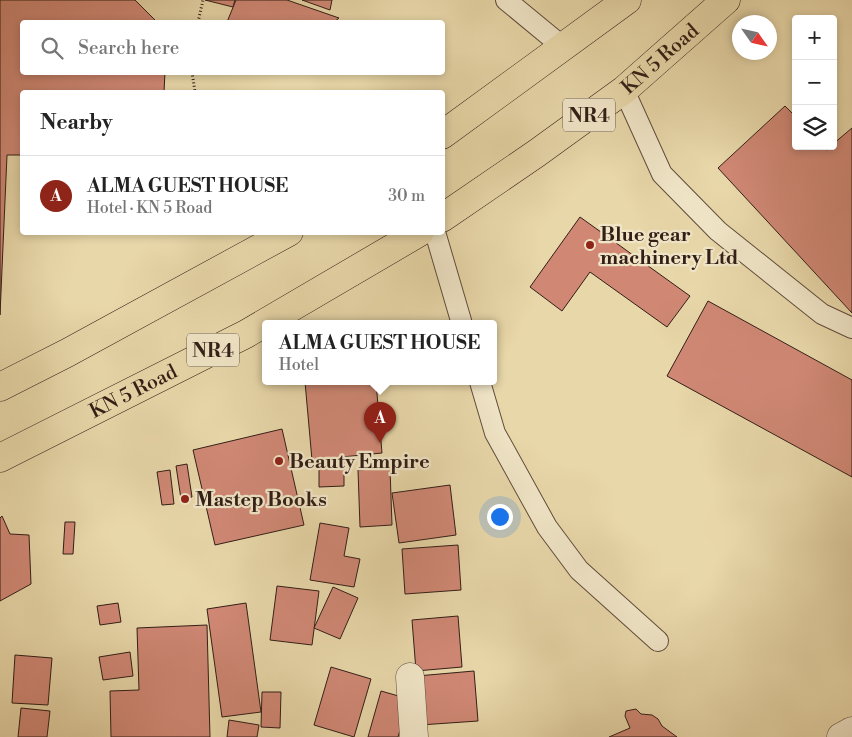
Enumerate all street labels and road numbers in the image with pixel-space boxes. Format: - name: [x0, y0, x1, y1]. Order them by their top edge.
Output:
- street label: KN 5 Road: [617, 18, 705, 101]
- road number: NR4: [563, 98, 615, 132]
- road number: NR4: [187, 334, 239, 366]
- street label: KN 5 Road: [86, 359, 182, 425]

